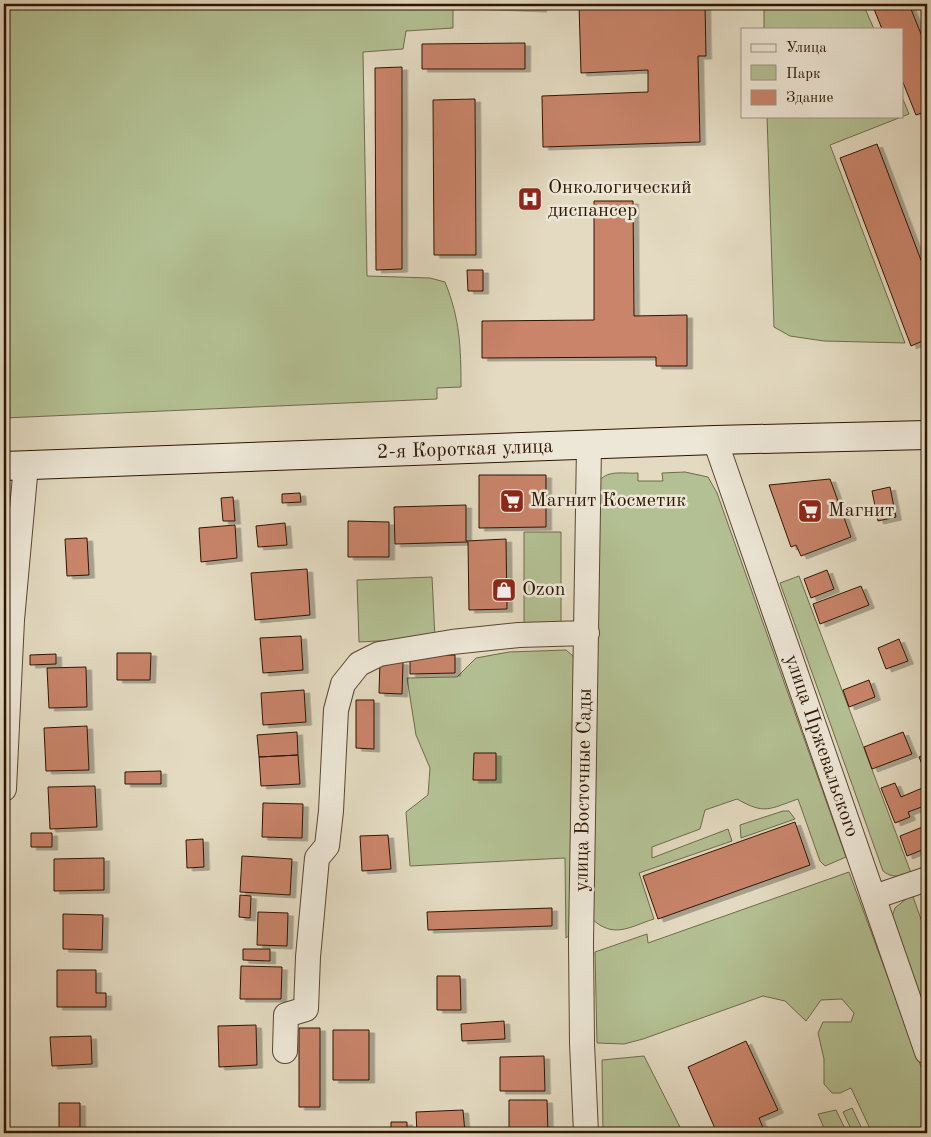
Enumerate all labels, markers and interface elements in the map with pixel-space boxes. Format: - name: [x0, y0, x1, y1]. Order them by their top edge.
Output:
- legend: [741, 28, 904, 118]
- text: Улица: [786, 41, 827, 56]
- text: Парк: [786, 67, 821, 82]
- text: Здание: [786, 91, 833, 106]
- place label: Онкологический диспансер: [548, 178, 692, 221]
- hospital icon: Онкологический диспансер: [517, 186, 543, 212]
- street label: 2-я Короткая улица: [377, 437, 554, 463]
- supermarket icon: Магнит Косметик: [499, 488, 525, 514]
- place label: Магнит Косметик: [530, 491, 686, 511]
- supermarket icon: Магнит: [797, 498, 823, 524]
- place label: Магнит: [828, 501, 895, 521]
- shop icon: Ozon: [491, 577, 517, 603]
- place label: Ozon: [522, 580, 566, 600]
- street label: улица Пржевальского: [780, 652, 862, 840]
- street label: улица Восточные Сады: [572, 688, 596, 892]

